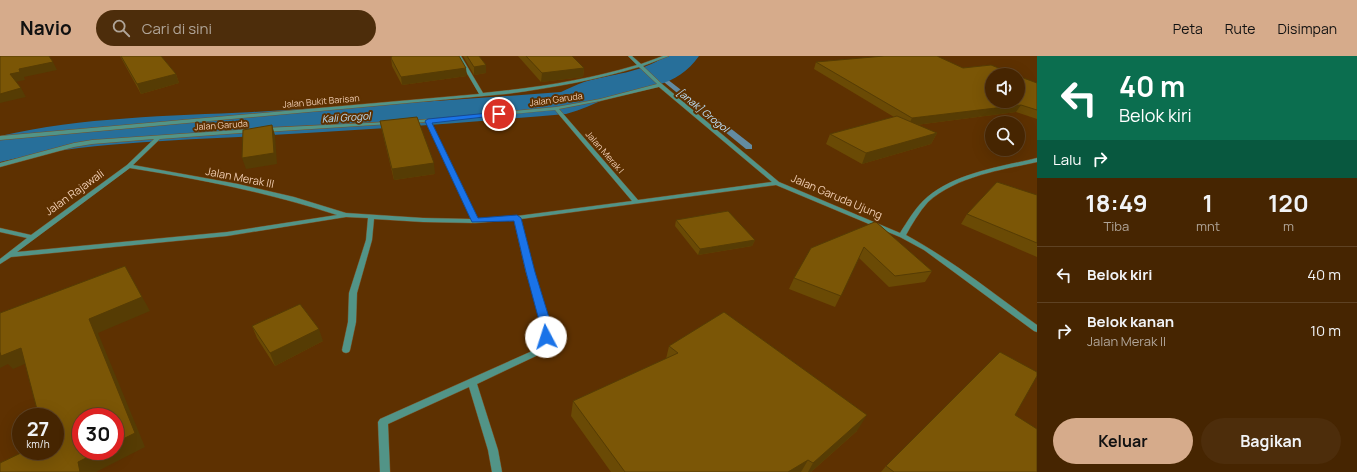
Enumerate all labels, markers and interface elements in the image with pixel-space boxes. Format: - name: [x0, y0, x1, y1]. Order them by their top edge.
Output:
- search box: [96, 10, 376, 46]
- text: Navio: [20, 15, 72, 41]
- icon: search: [110, 17, 132, 39]
- text: Cari di sini: [142, 18, 212, 39]
- text: Peta: [1173, 19, 1203, 38]
- text: Rute: [1225, 19, 1255, 38]
- text: Disimpan: [1277, 19, 1337, 38]
- text: 40 m: [1119, 67, 1185, 105]
- map controls: [985, 68, 1025, 156]
- button: sound: [985, 68, 1025, 108]
- icon: left: [1053, 72, 1105, 124]
- water label: [anak] Grogol: [674, 85, 733, 136]
- street label: Jalan Garuda: [529, 89, 583, 109]
- street label: Jalan Bukit Barisan: [282, 91, 360, 111]
- pin: [482, 97, 516, 131]
- icon: arrive: [488, 103, 510, 125]
- text: Belok kiri: [1119, 103, 1192, 127]
- water label: Kali Grogol: [321, 108, 372, 126]
- button: search: [985, 116, 1025, 156]
- street label: Jalan Garuda: [194, 117, 248, 133]
- street label: Jalan Merak I: [583, 128, 627, 176]
- icon: right: [1089, 148, 1111, 170]
- text: Lalu: [1053, 149, 1081, 170]
- street label: Jalan Merak III: [204, 163, 276, 191]
- street label: Jalan Rajawali: [41, 165, 107, 219]
- street label: Jalan Garuda Ujung: [789, 170, 885, 222]
- text: 18:49: [1085, 186, 1148, 219]
- text: 1: [1203, 186, 1213, 219]
- text: 120: [1268, 186, 1309, 219]
- text: Tiba: [1104, 217, 1129, 235]
- text: mnt: [1196, 217, 1220, 235]
- text: m: [1283, 217, 1294, 235]
- icon: left: [1053, 264, 1075, 286]
- text: Belok kiri: [1087, 264, 1153, 285]
- text: 40 m: [1307, 264, 1341, 285]
- text: Belok kanan: [1087, 311, 1174, 332]
- position arrow: [525, 316, 567, 358]
- icon: right: [1053, 320, 1075, 342]
- text: 10 m: [1310, 320, 1341, 341]
- text: Jalan Merak II: [1087, 332, 1166, 350]
- speed limit sign: 30: [72, 408, 124, 460]
- text: 27: [27, 415, 49, 442]
- button: Keluar: [1053, 418, 1193, 464]
- button: Bagikan: [1201, 418, 1341, 464]
- text: km/h: [26, 437, 50, 451]

